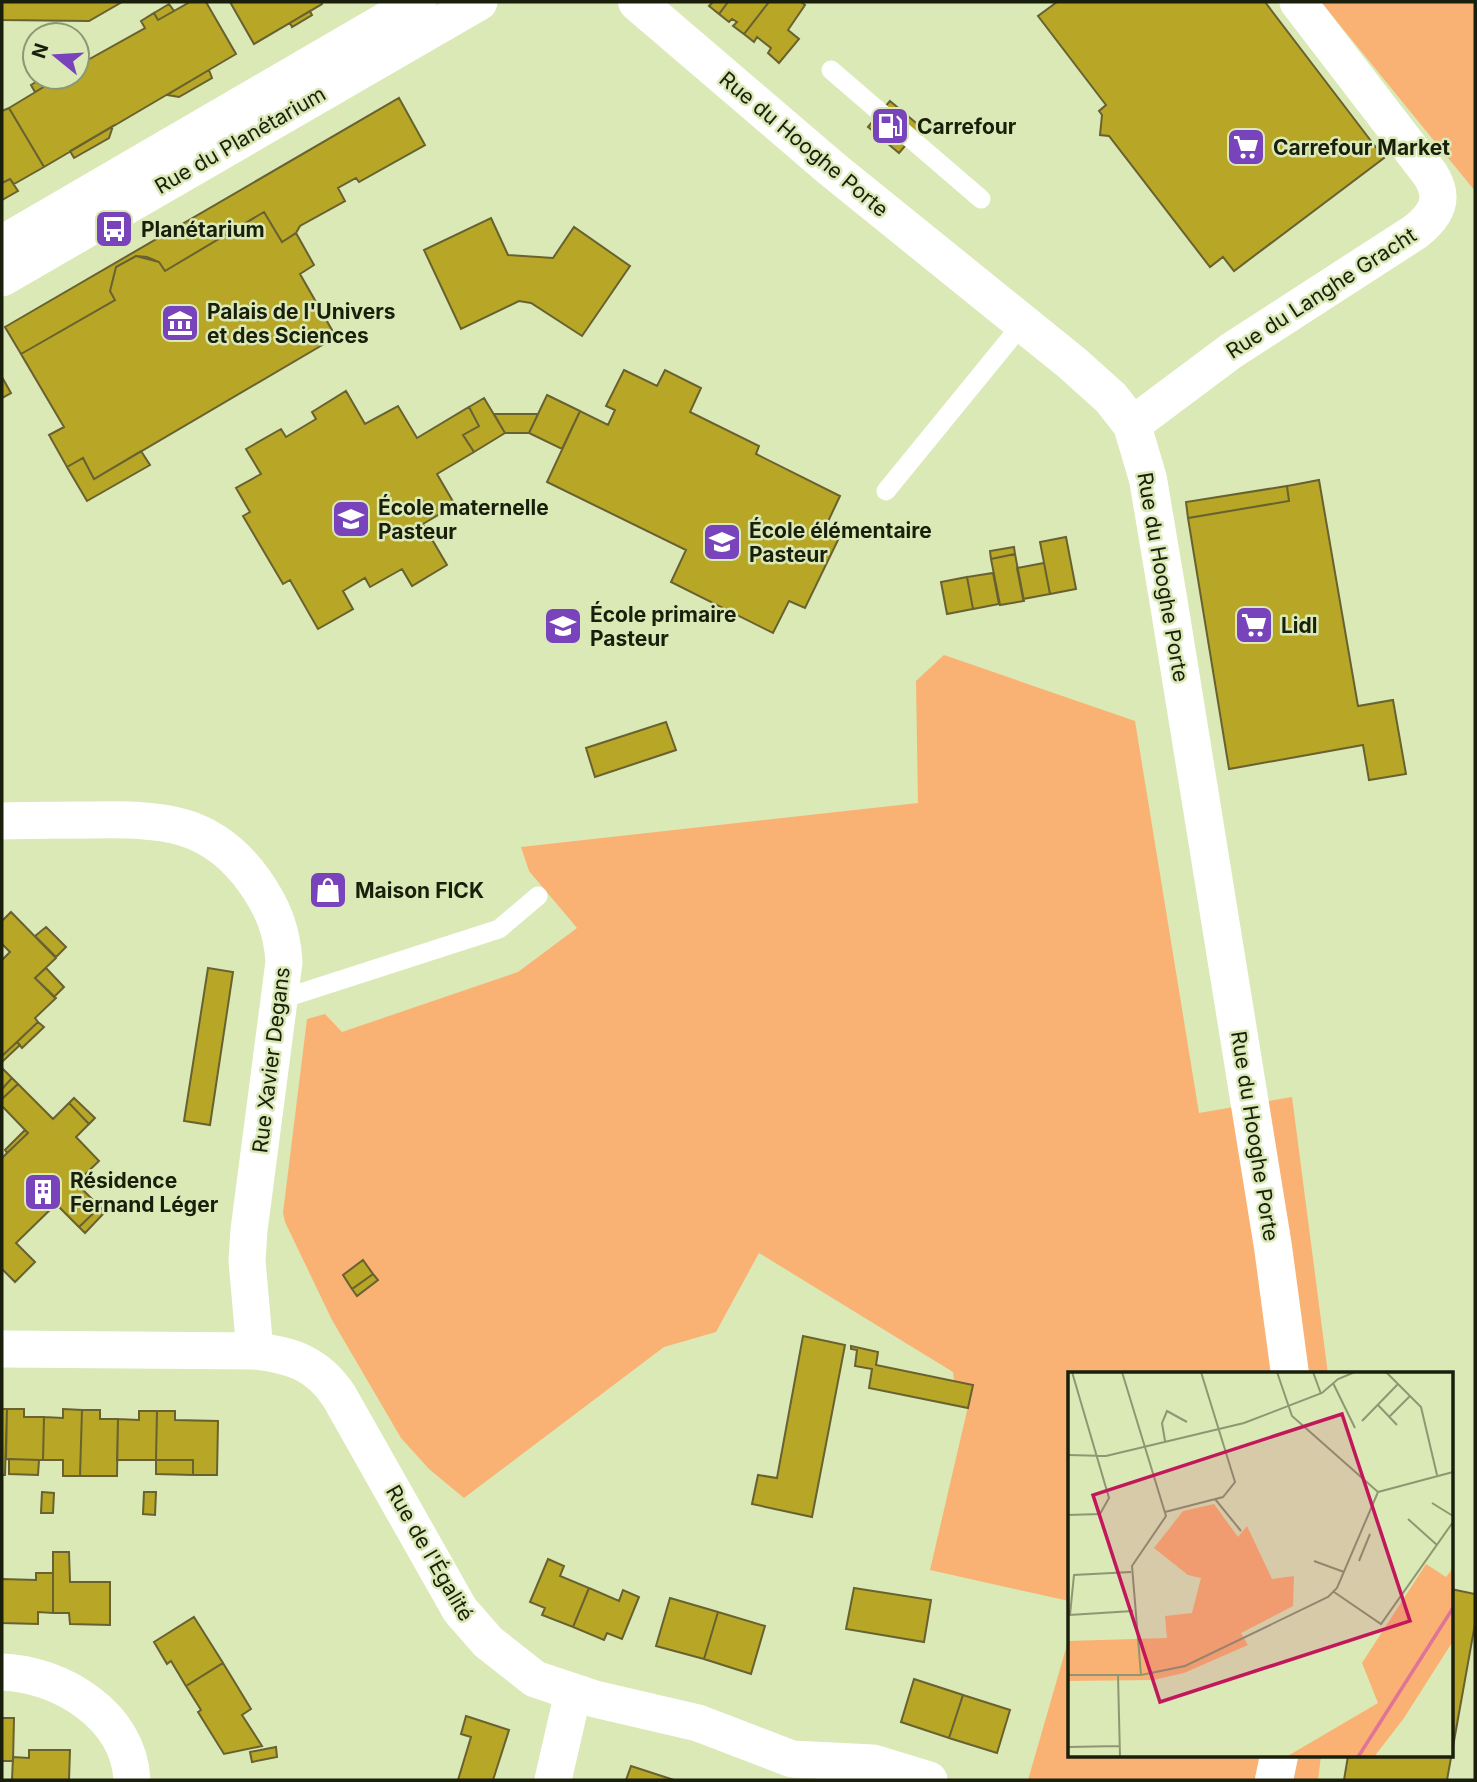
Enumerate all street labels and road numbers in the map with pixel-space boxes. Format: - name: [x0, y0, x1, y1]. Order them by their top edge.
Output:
- street label: Rue du Hooghe Porte: [715, 66, 893, 222]
- street label: Rue du Planétarium: [150, 81, 330, 199]
- street label: Rue du Langhe Gracht: [1221, 222, 1421, 364]
- street label: Rue du Hooghe Porte: [1132, 470, 1194, 684]
- street label: Rue Xavier Degans: [247, 966, 295, 1154]
- street label: Rue du Hooghe Porte: [1226, 1029, 1284, 1243]
- street label: Rue de l'Égalité: [381, 1480, 480, 1625]

